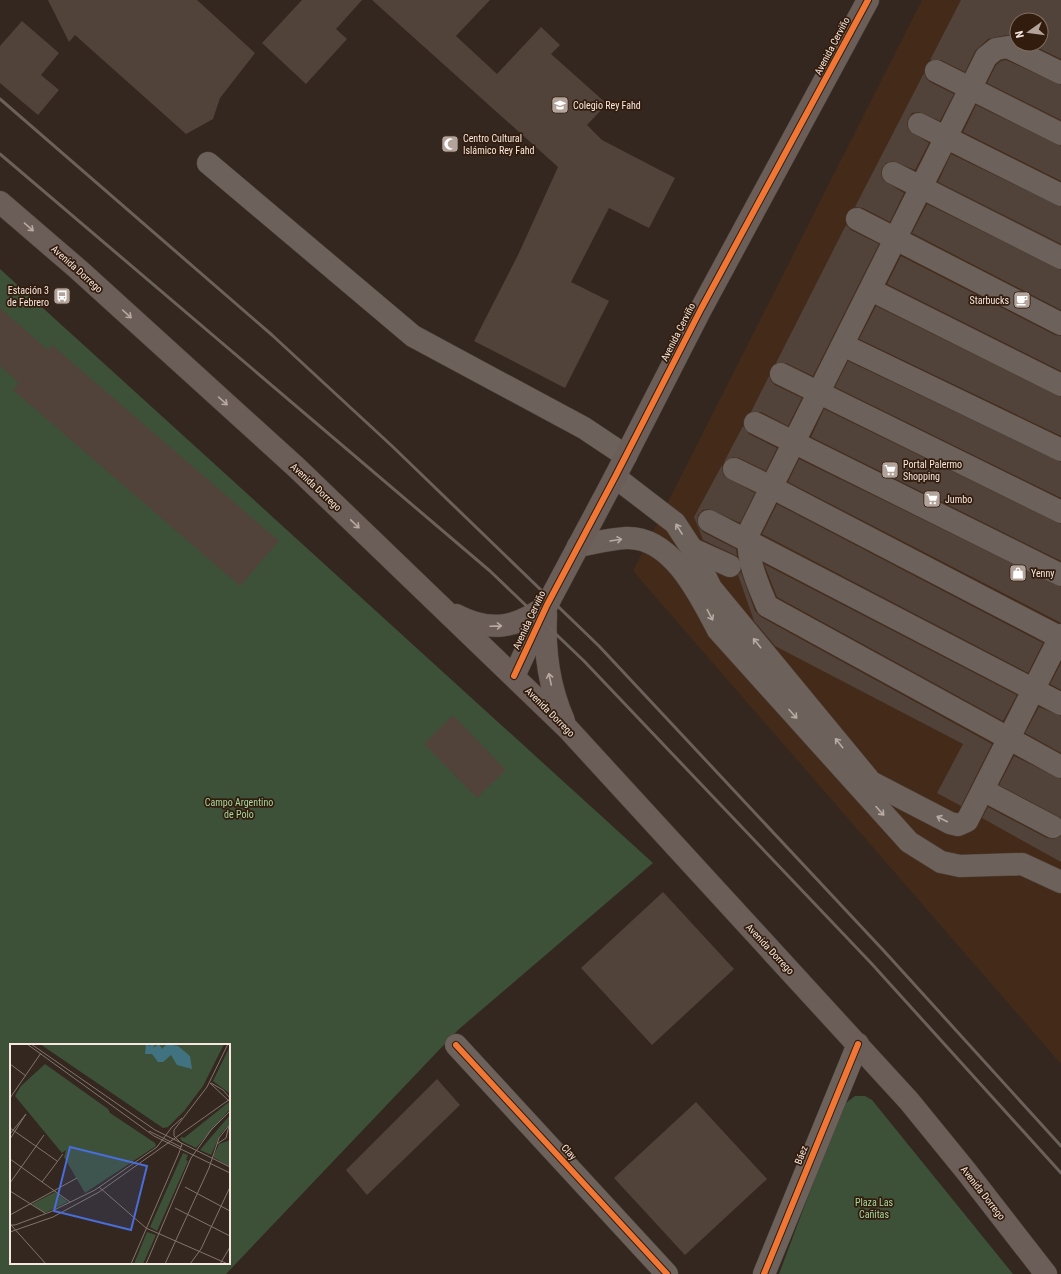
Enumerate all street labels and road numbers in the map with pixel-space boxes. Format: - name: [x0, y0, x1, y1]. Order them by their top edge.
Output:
- street label: Avenida Cerviño: [812, 15, 852, 77]
- street label: Avenida Dorrego: [49, 243, 105, 295]
- street label: Avenida Cerviño: [659, 301, 697, 363]
- street label: Avenida Dorrego: [288, 461, 344, 513]
- street label: Avenida Cerviño: [511, 589, 547, 651]
- street label: Avenida Dorrego: [523, 685, 577, 739]
- street label: Avenida Dorrego: [744, 921, 796, 977]
- street label: Clay: [559, 1142, 579, 1162]
- street label: Báez: [792, 1144, 810, 1166]
- street label: Avenida Dorrego: [959, 1164, 1007, 1222]

